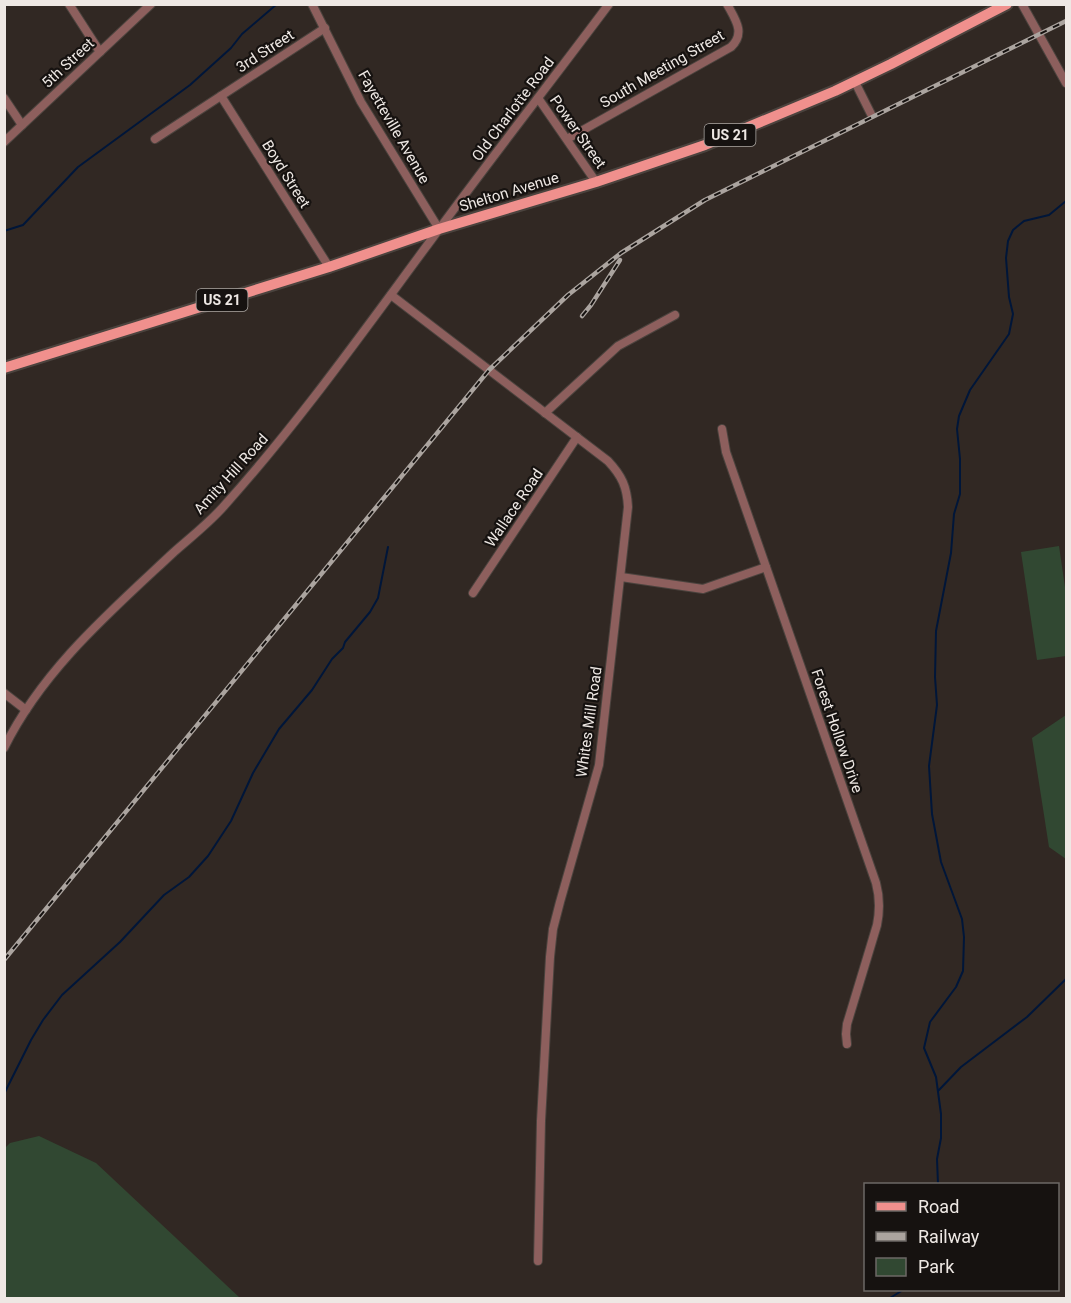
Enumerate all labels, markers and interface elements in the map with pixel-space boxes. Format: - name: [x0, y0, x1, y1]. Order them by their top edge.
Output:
- street label: 3rd Street: [233, 26, 297, 76]
- street label: South Meeting Street: [597, 26, 727, 112]
- street label: 5th Street: [38, 34, 98, 92]
- street label: Old Charlotte Road: [468, 53, 558, 165]
- street label: Fayetteville Avenue: [354, 67, 434, 187]
- street label: Power Street: [546, 92, 610, 172]
- road number: US 21: [704, 124, 756, 146]
- street label: Boyd Street: [258, 137, 314, 211]
- street label: Shelton Avenue: [457, 168, 561, 216]
- road number: US 21: [196, 289, 248, 311]
- street label: Amity Hill Road: [190, 430, 272, 518]
- street label: Wallace Road: [481, 465, 547, 551]
- street label: Whites Mill Road: [572, 665, 606, 779]
- street label: Forest Hollow Drive: [807, 667, 867, 795]
- legend: [864, 1183, 1059, 1291]
- text: Road: [918, 1196, 959, 1217]
- text: Railway: [918, 1226, 980, 1247]
- text: Park: [918, 1256, 955, 1277]

